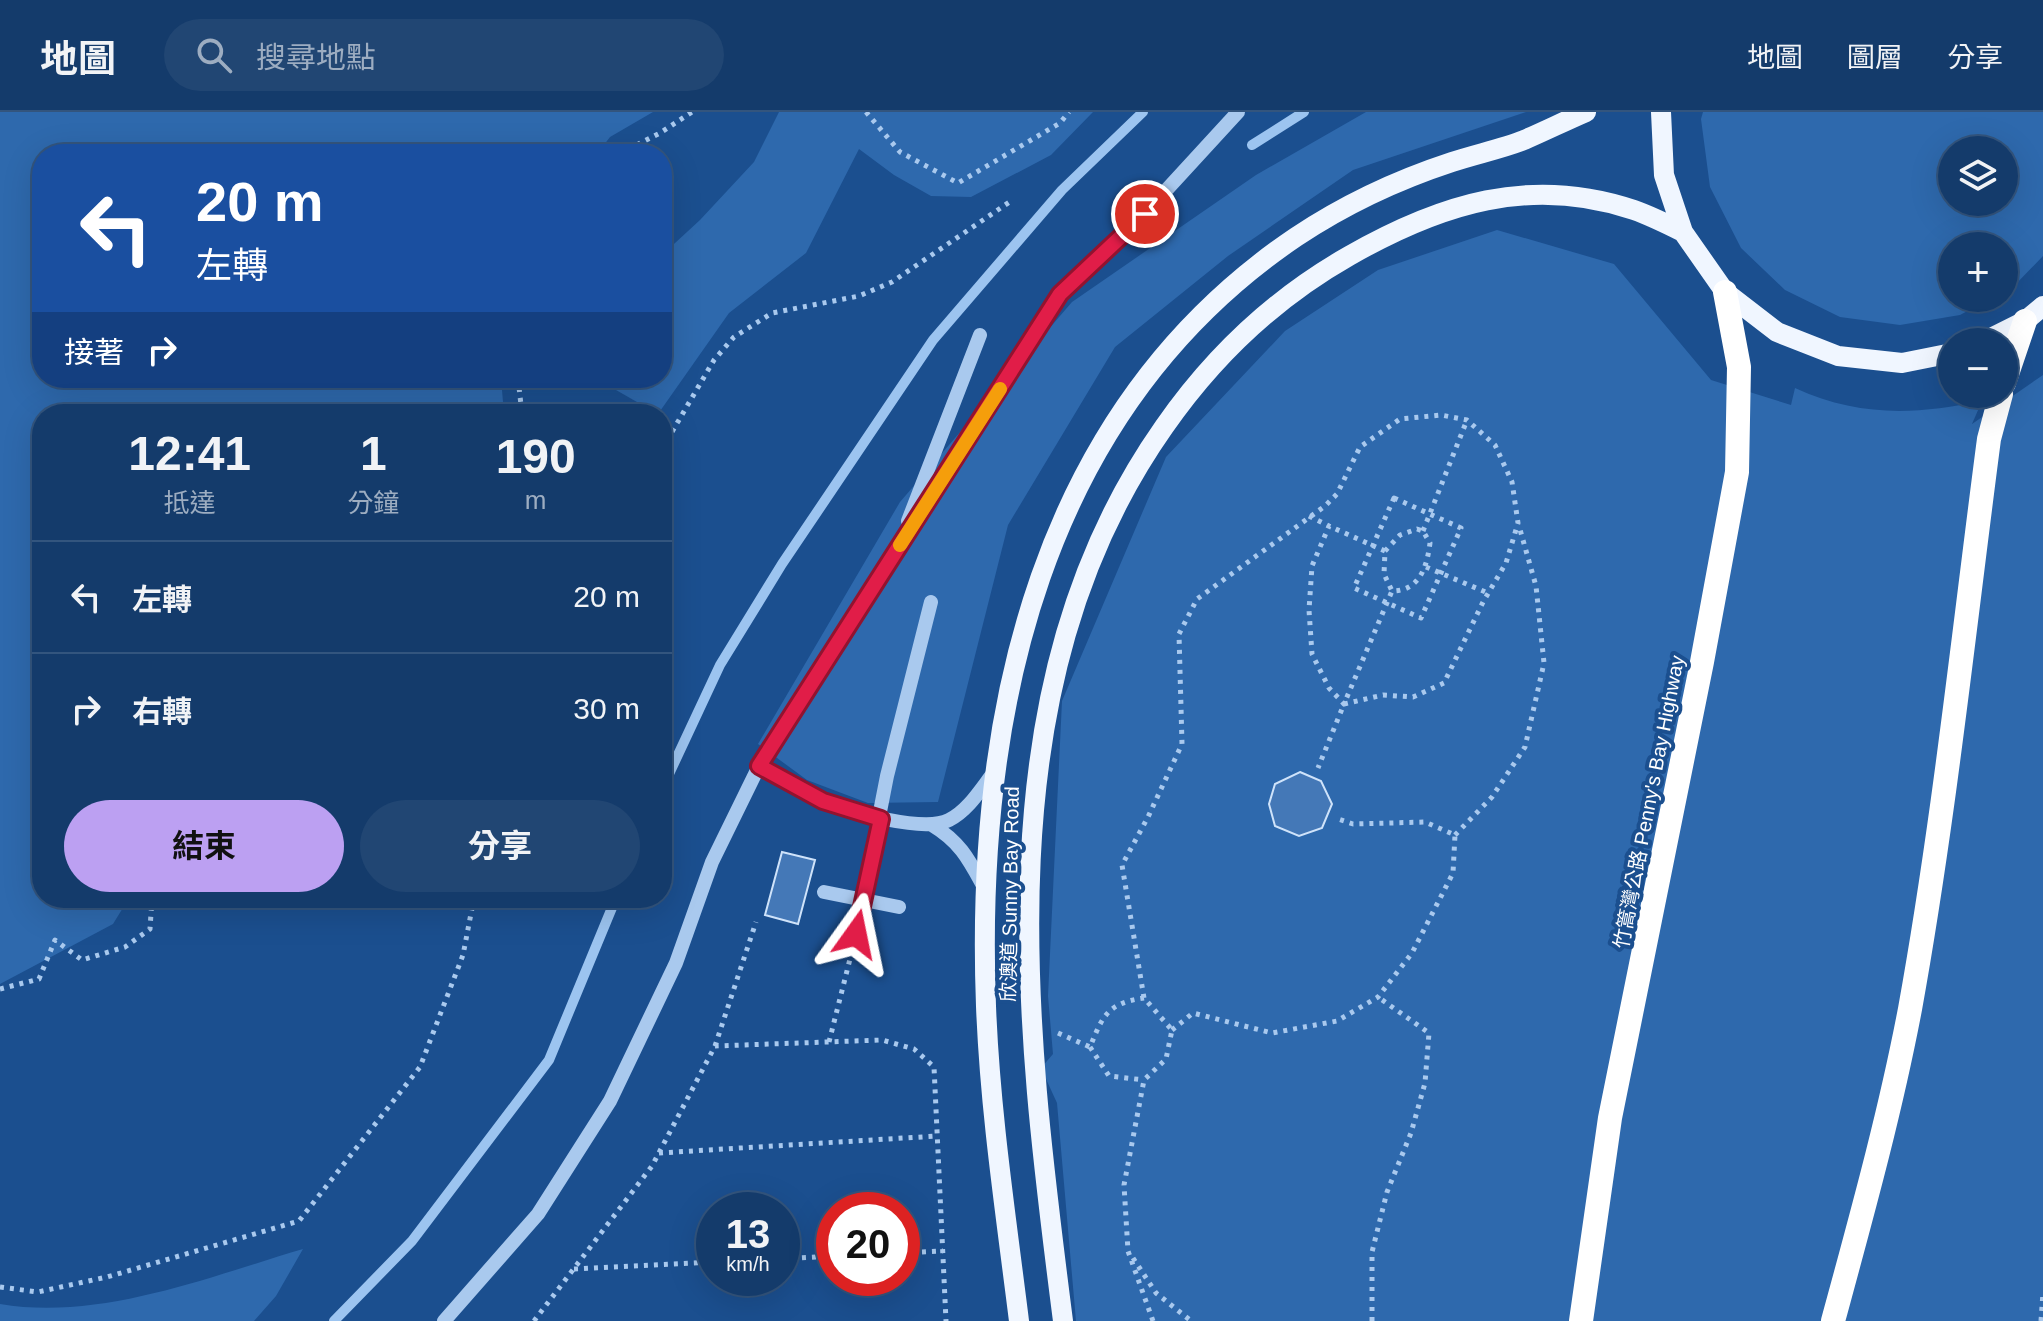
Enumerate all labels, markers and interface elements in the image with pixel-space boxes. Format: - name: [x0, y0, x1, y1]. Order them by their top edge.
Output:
- search box: [164, 19, 724, 91]
- icon: search: [192, 33, 236, 77]
- text: 地圖: [40, 38, 116, 80]
- text: 搜尋地點: [256, 41, 376, 74]
- text: 地圖: [1747, 42, 1803, 73]
- text: 圖層: [1847, 42, 1903, 73]
- text: 分享: [1947, 42, 2003, 73]
- map controls: [1938, 136, 2018, 408]
- button: layers: [1938, 136, 2018, 216]
- text: 20 m: [196, 170, 324, 233]
- icon: left: [64, 176, 168, 280]
- pin: [1111, 180, 1179, 248]
- icon: arrive: [1123, 192, 1167, 236]
- button: +: [1938, 232, 2018, 312]
- text: 左轉: [196, 245, 268, 286]
- icon: right: [140, 328, 184, 372]
- button: −: [1938, 328, 2018, 408]
- text: 接著: [64, 336, 124, 369]
- text: 12:41: [128, 427, 251, 480]
- text: 1: [360, 427, 387, 480]
- text: 190: [496, 430, 576, 483]
- text: m: [525, 485, 547, 515]
- text: 抵達: [164, 488, 216, 518]
- text: 分鐘: [347, 488, 399, 518]
- icon: left: [64, 575, 108, 619]
- text: 20 m: [573, 580, 640, 613]
- text: 左轉: [132, 583, 192, 616]
- street label: 竹篙灣公路 Penny's Bay Highway: [1610, 653, 1688, 951]
- icon: right: [64, 687, 108, 731]
- text: 30 m: [573, 692, 640, 725]
- text: 右轉: [132, 695, 192, 728]
- street label: 欣澳道 Sunny Bay Road: [997, 786, 1023, 1002]
- button: 結束: [64, 800, 344, 892]
- button: 分享: [360, 800, 640, 892]
- position arrow: [814, 892, 898, 976]
- speed limit sign: 20: [816, 1192, 920, 1296]
- text: 13: [726, 1212, 770, 1256]
- text: km/h: [726, 1253, 770, 1275]

